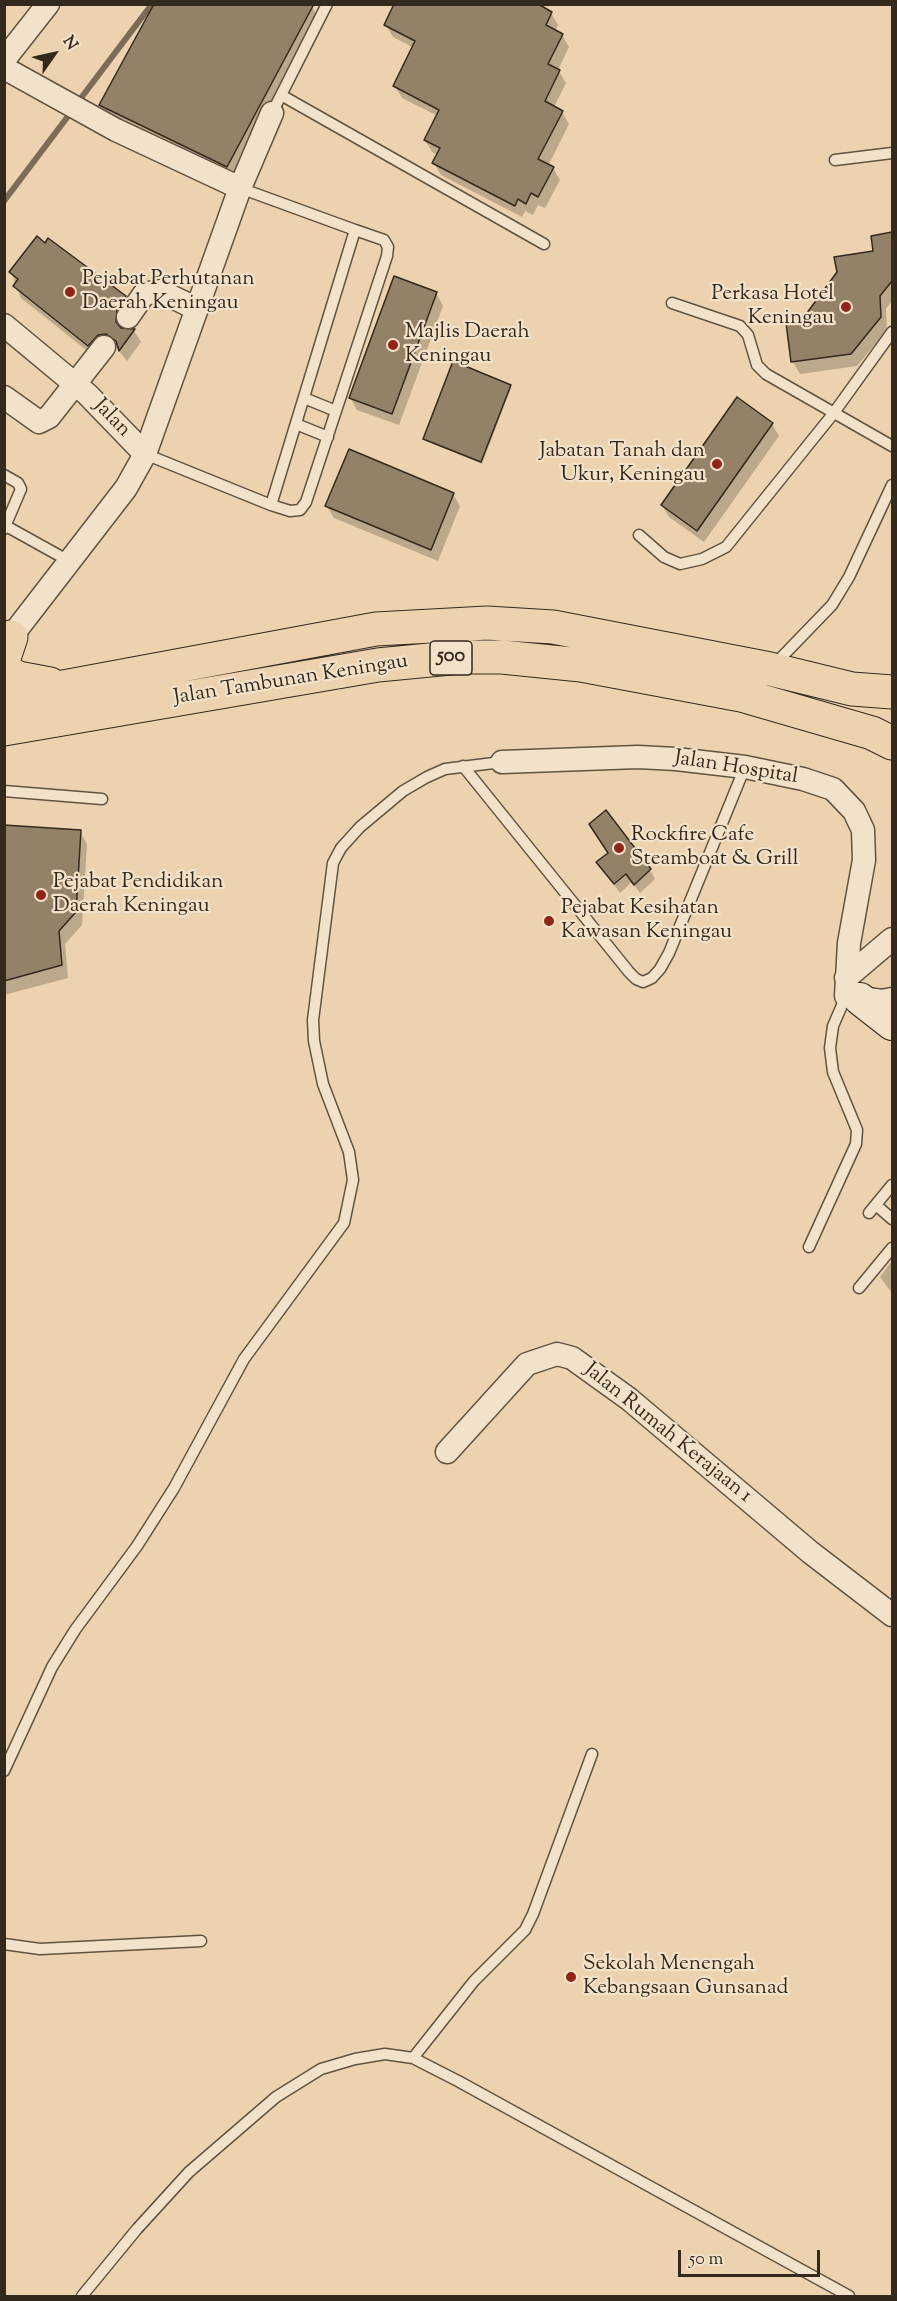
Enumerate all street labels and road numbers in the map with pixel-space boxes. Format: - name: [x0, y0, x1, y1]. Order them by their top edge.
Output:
- street label: Jalan: [87, 395, 135, 443]
- road number: 500: [430, 641, 472, 675]
- street label: Jalan Tambunan Keningau: [172, 650, 410, 712]
- street label: Jalan Hospital: [672, 747, 800, 791]
- street label: Jalan Rumah Kerajaan 1: [578, 1358, 756, 1510]

